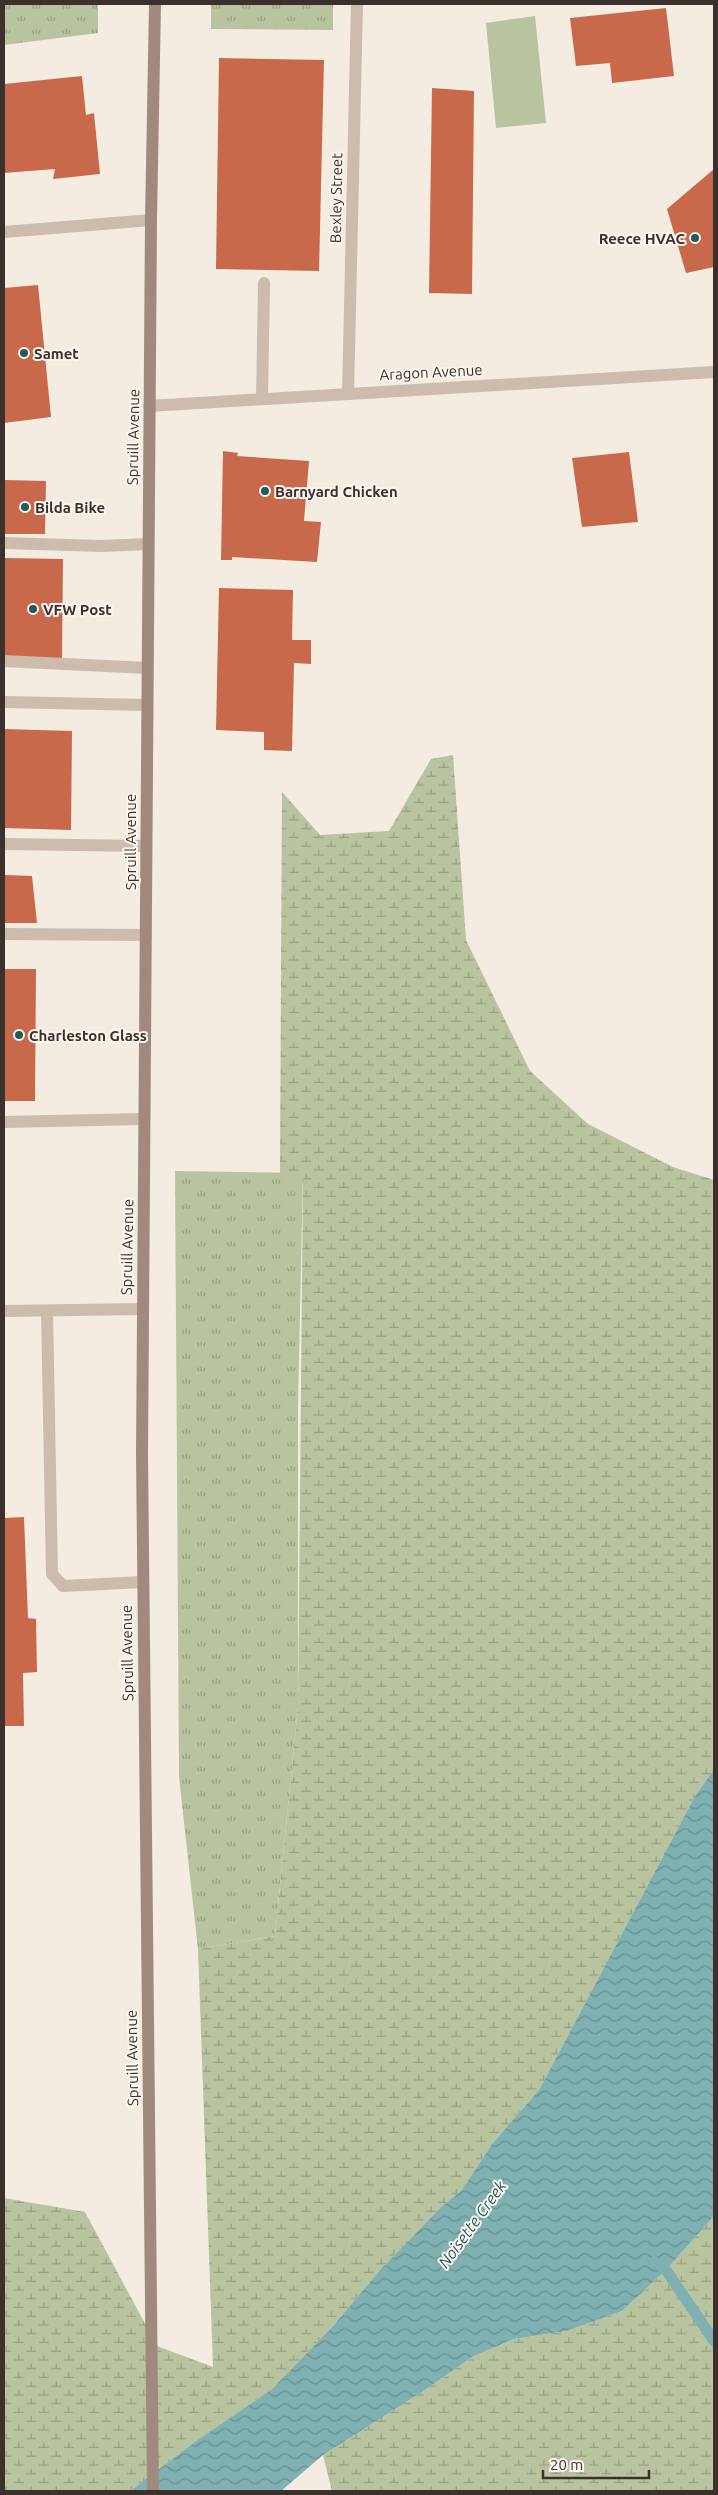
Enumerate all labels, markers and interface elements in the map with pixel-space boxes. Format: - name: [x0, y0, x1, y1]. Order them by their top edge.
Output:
- street label: Bexley Street: [327, 153, 345, 243]
- place label: Reece HVAC: [599, 230, 685, 247]
- marker: Reece HVAC: [689, 232, 701, 244]
- place label: Samet: [34, 345, 79, 362]
- marker: Samet: [18, 347, 30, 359]
- street label: Aragon Avenue: [379, 361, 483, 383]
- street label: Spruill Avenue: [124, 389, 142, 485]
- place label: Barnyard Chicken: [275, 483, 398, 500]
- marker: Barnyard Chicken: [259, 485, 271, 497]
- place label: Bilda Bike: [35, 499, 105, 516]
- marker: Bilda Bike: [19, 501, 31, 513]
- place label: VFW Post: [43, 601, 112, 618]
- marker: VFW Post: [27, 603, 39, 615]
- street label: Spruill Avenue: [122, 794, 139, 890]
- place label: Charleston Glass: [29, 1027, 147, 1044]
- marker: Charleston Glass: [13, 1029, 25, 1041]
- street label: Spruill Avenue: [118, 1199, 136, 1295]
- street label: Spruill Avenue: [118, 1605, 136, 1701]
- street label: Spruill Avenue: [123, 2010, 141, 2106]
- water label: Noisette Creek: [434, 2176, 510, 2271]
- scale bar: [543, 2448, 649, 2480]
- text: 20 m: [550, 2456, 583, 2473]

